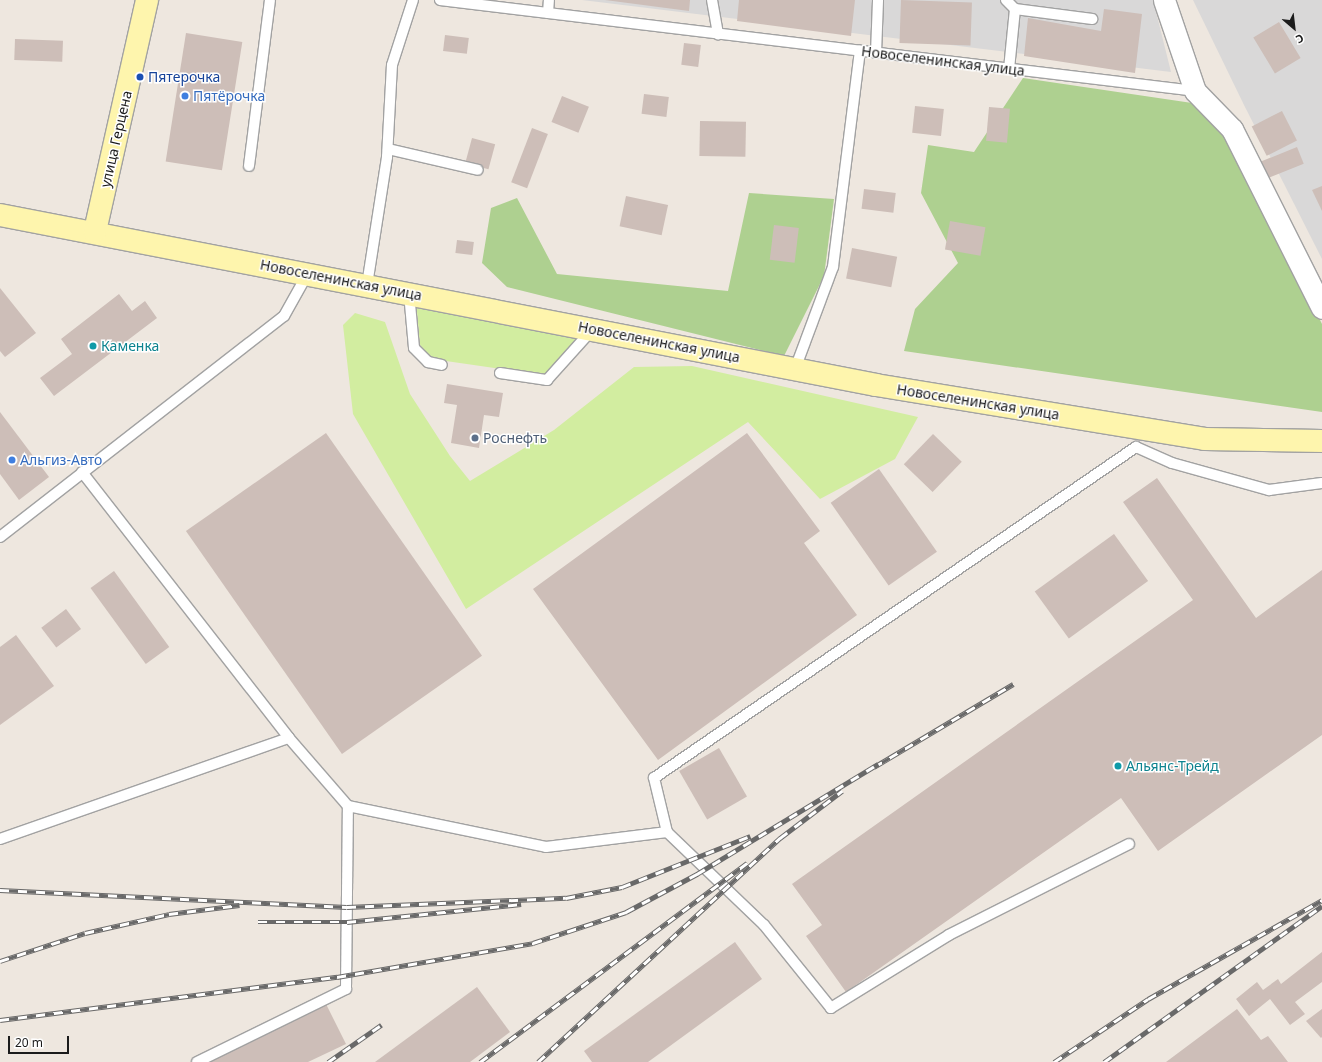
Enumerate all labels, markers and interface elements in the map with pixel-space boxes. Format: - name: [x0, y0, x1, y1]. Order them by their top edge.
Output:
- north arrow: [1274, 8, 1314, 48]
- text: С: [1293, 31, 1307, 47]
- street label: Новоселенинская улица: [860, 43, 1026, 79]
- place label: Пятерочка: [148, 69, 220, 85]
- marker: Пятерочка: [135, 72, 145, 82]
- place label: Пятёрочка: [193, 88, 265, 104]
- street label: улица Герцена: [97, 89, 135, 189]
- marker: Пятёрочка: [180, 91, 190, 101]
- street label: Новоселенинская улица: [259, 256, 423, 304]
- street label: Новоселенинская улица: [577, 318, 741, 366]
- place label: Каменка: [101, 338, 159, 354]
- marker: Каменка: [88, 341, 98, 351]
- street label: Новоселенинская улица: [895, 381, 1061, 423]
- place label: Роснефть: [483, 430, 547, 446]
- marker: Роснефть: [470, 433, 480, 443]
- place label: Альгиз-Авто: [20, 452, 102, 468]
- marker: Альгиз-Авто: [7, 455, 17, 465]
- place label: Альянс-Трейд: [1126, 758, 1219, 774]
- marker: Альянс-Трейд: [1113, 761, 1123, 771]
- scale bar: [10, 1028, 71, 1054]
- text: 20 m: [15, 1034, 43, 1051]

